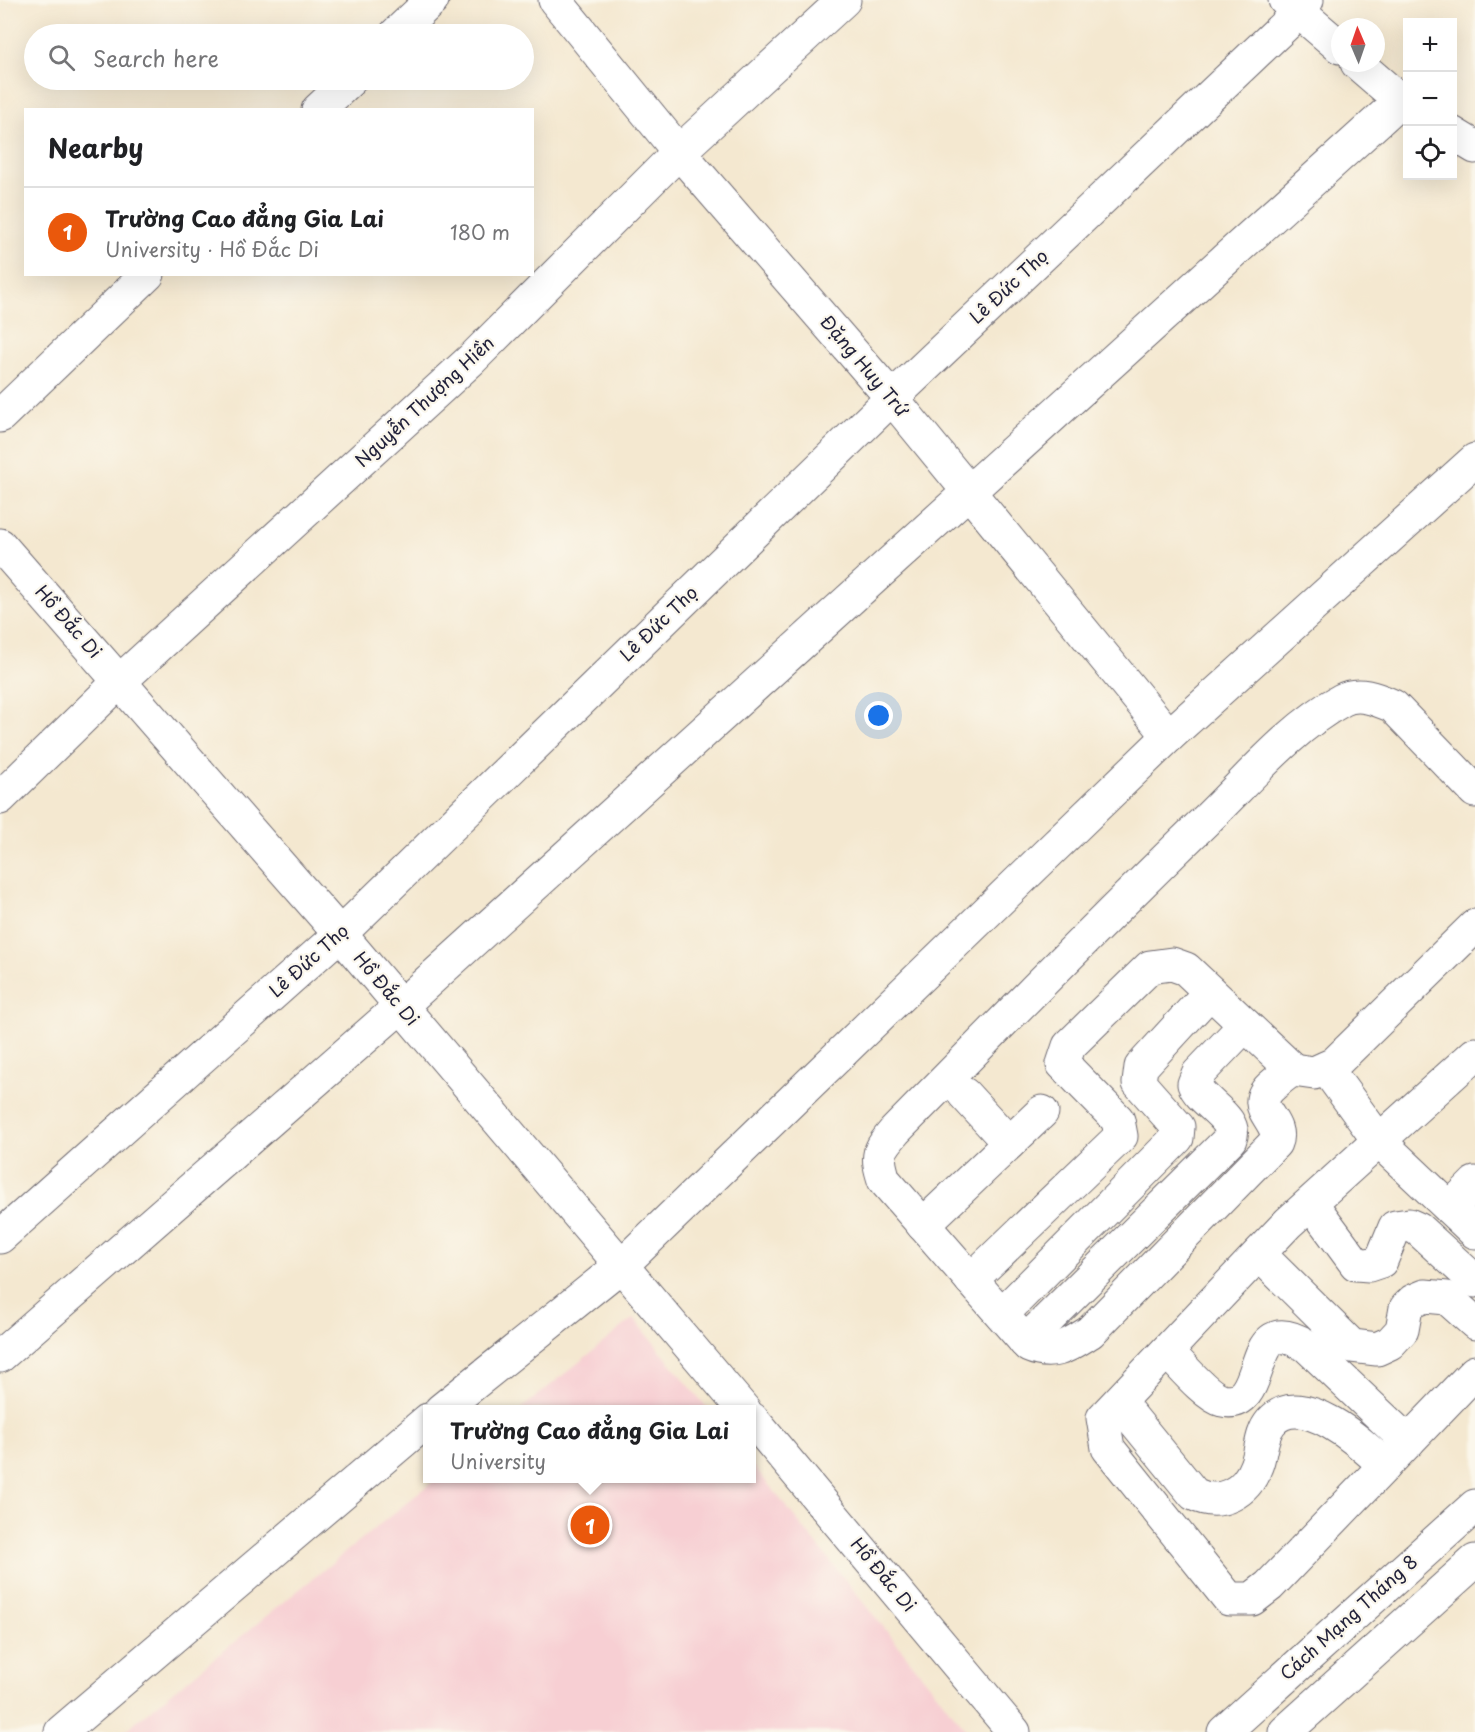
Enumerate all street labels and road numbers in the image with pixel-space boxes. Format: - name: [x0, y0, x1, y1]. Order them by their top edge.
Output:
- street label: Lê Đức Thọ: [963, 242, 1053, 329]
- street label: Đặng Huy Trứ: [815, 308, 917, 423]
- street label: Nguyễn Thượng Hiền: [348, 329, 500, 473]
- street label: Hồ Đắc Di: [30, 578, 109, 664]
- street label: Lê Đức Thọ: [613, 579, 703, 667]
- street label: Lê Đức Thọ: [262, 917, 354, 1003]
- street label: Hồ Đắc Di: [348, 945, 426, 1031]
- street label: Hồ Đắc Di: [845, 1531, 923, 1617]
- street label: Cách Mạng Tháng 8: [1273, 1548, 1423, 1686]

